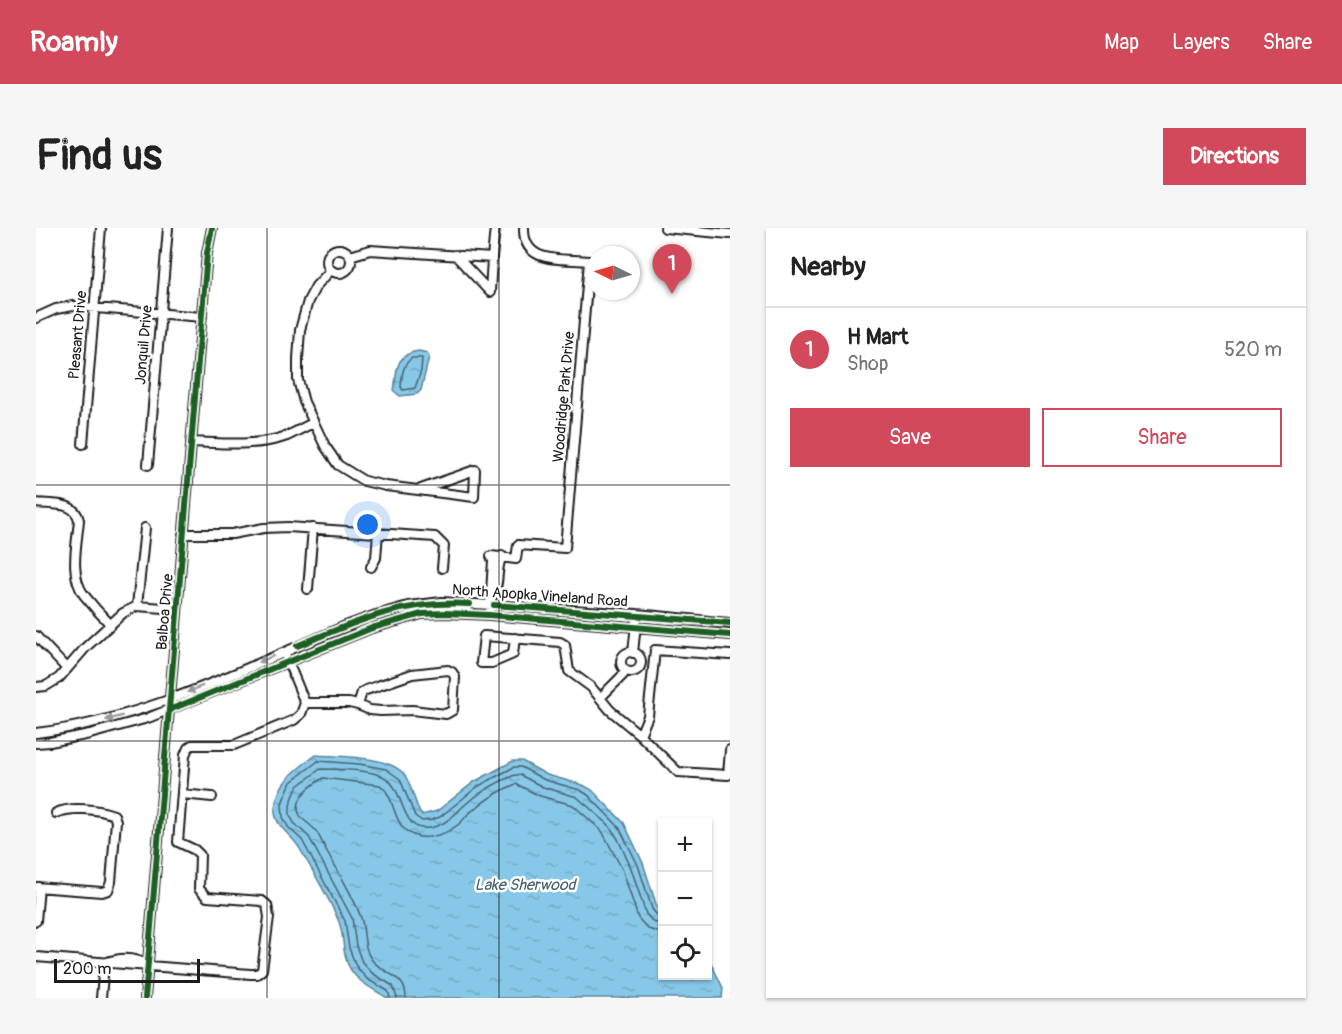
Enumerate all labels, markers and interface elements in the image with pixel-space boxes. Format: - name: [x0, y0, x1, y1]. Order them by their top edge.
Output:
- text: Roamly: [30, 25, 118, 60]
- text: Map: [1104, 29, 1139, 56]
- text: Layers: [1172, 29, 1230, 56]
- text: Share: [1263, 29, 1312, 56]
- button: Directions: [1163, 128, 1306, 185]
- text: Find us: [36, 130, 162, 182]
- pin: 1: [652, 244, 692, 294]
- north arrow: [586, 246, 640, 300]
- text: Nearby: [790, 251, 866, 283]
- street label: Pleasant Drive: [65, 289, 91, 380]
- street label: Jonquil Drive: [131, 304, 157, 386]
- text: H Mart: [847, 323, 909, 351]
- street label: Woodridge Park Drive: [549, 330, 579, 463]
- text: 1: [806, 337, 813, 362]
- text: 520 m: [1224, 337, 1282, 362]
- text: Shop: [847, 351, 888, 376]
- button: Save: [790, 408, 1030, 467]
- button: Share: [1042, 408, 1282, 467]
- your location: [353, 510, 382, 539]
- street label: Balboa Drive: [152, 572, 178, 651]
- street label: North Apopka Vineland Road: [451, 580, 629, 612]
- one-way arrow: [257, 654, 275, 664]
- one-way arrow: [186, 685, 204, 694]
- one-way arrow: [105, 714, 123, 723]
- map controls: [658, 818, 712, 980]
- button: +: [658, 818, 712, 872]
- button: −: [658, 872, 712, 926]
- water label: Lake Sherwood: [475, 875, 578, 895]
- button: locate: [658, 926, 712, 980]
- scale bar: [54, 956, 200, 984]
- text: 200 m: [63, 959, 111, 979]

